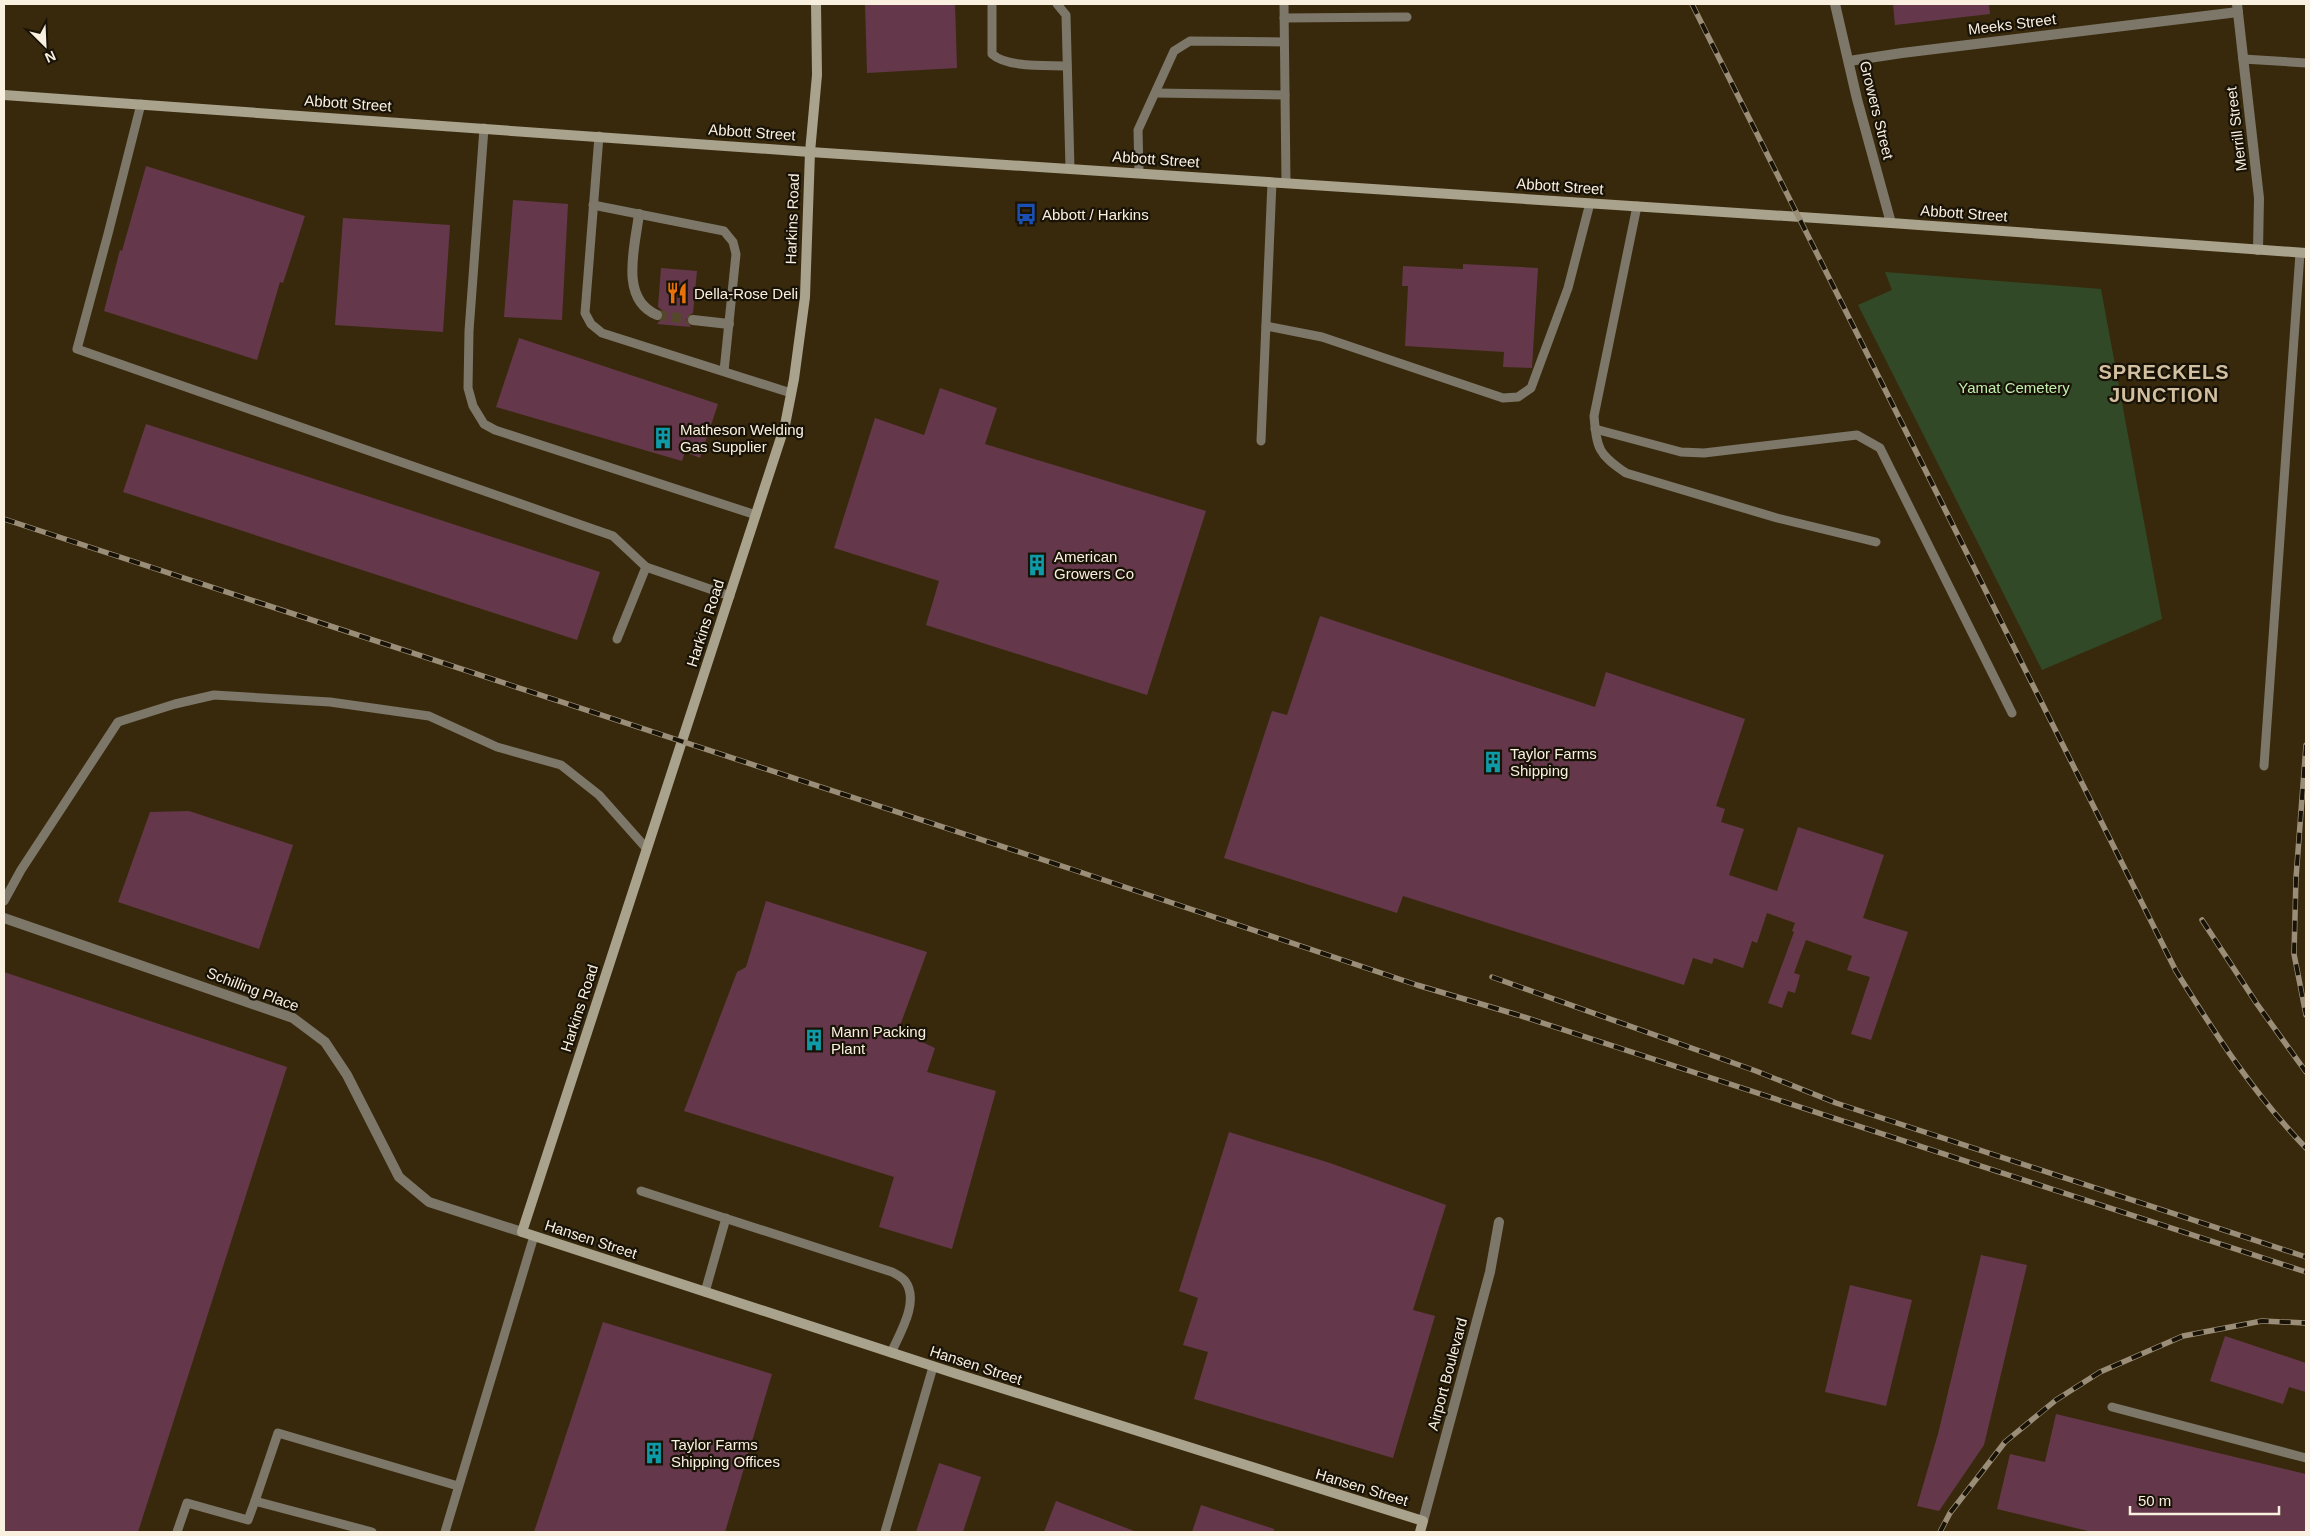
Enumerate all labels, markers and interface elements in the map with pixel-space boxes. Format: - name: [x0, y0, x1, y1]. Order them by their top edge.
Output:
- street label: Meeks Street: [1967, 10, 2058, 38]
- north arrow: [20, 20, 70, 70]
- text: N: [42, 48, 58, 66]
- street label: Growers Street: [1857, 59, 1898, 162]
- street label: Merrill Street: [2222, 85, 2250, 172]
- street label: Abbott Street: [304, 91, 393, 115]
- street label: Abbott Street: [708, 120, 797, 144]
- street label: Abbott Street: [1112, 147, 1201, 171]
- street label: Harkins Road: [782, 173, 802, 265]
- street label: Abbott Street: [1516, 174, 1605, 198]
- bus stop icon: Abbott / Harkins: [1013, 201, 1039, 227]
- street label: Abbott Street: [1920, 201, 2009, 225]
- place label: Abbott / Harkins: [1042, 206, 1149, 223]
- restaurant icon: Della-Rose Deli: [664, 280, 690, 306]
- place label: Della-Rose Deli: [694, 285, 798, 302]
- district label: SPRECKELS JUNCTION: [2098, 361, 2230, 406]
- park label: Yamat Cemetery: [1958, 379, 2070, 396]
- place label: Matheson Welding Gas Supplier: [680, 421, 804, 455]
- building icon: Matheson Welding Gas Supplier: [650, 425, 676, 451]
- place label: American Growers Co: [1054, 548, 1134, 582]
- building icon: American Growers Co: [1024, 552, 1050, 578]
- street label: Harkins Road: [683, 577, 727, 669]
- place label: Taylor Farms Shipping: [1510, 745, 1597, 779]
- building icon: Taylor Farms Shipping: [1480, 749, 1506, 775]
- street label: Harkins Road: [557, 962, 601, 1054]
- street label: Schilling Place: [204, 964, 302, 1014]
- place label: Mann Packing Plant: [831, 1023, 926, 1057]
- building icon: Mann Packing Plant: [801, 1027, 827, 1053]
- street label: Hansen Street: [543, 1216, 640, 1262]
- street label: Airport Boulevard: [1424, 1316, 1470, 1432]
- street label: Hansen Street: [928, 1342, 1025, 1388]
- place label: Taylor Farms Shipping Offices: [671, 1436, 780, 1470]
- building icon: Taylor Farms Shipping Offices: [641, 1440, 667, 1466]
- street label: Hansen Street: [1314, 1465, 1411, 1509]
- scale bar: [2130, 1484, 2279, 1516]
- text: 50 m: [2138, 1492, 2171, 1509]

